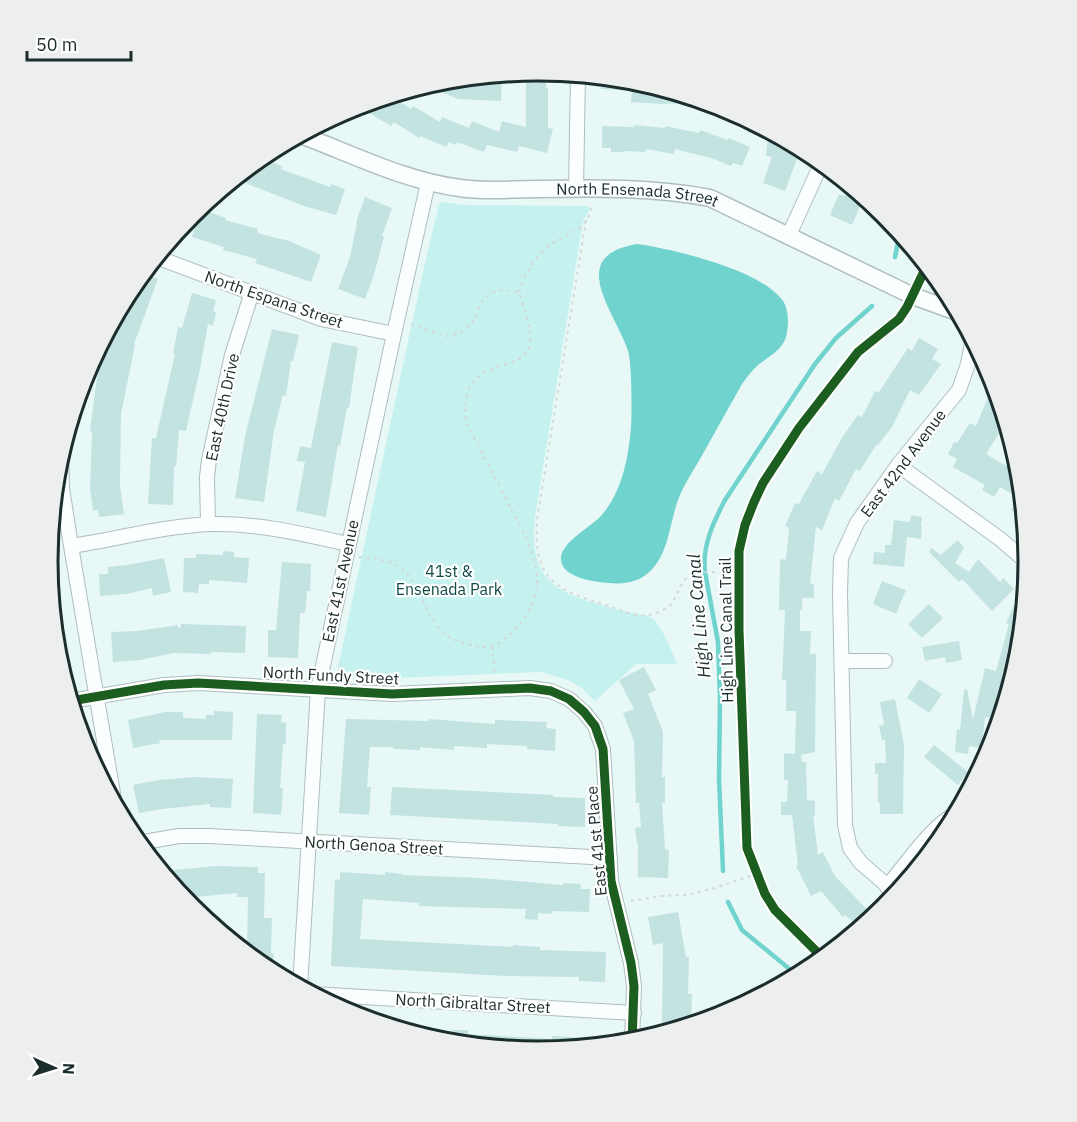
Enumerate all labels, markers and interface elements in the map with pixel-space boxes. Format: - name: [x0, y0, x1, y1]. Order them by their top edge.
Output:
- scale bar: [27, 24, 130, 62]
- text: 50 m: [36, 33, 78, 56]
- street label: North Ensenada Street: [556, 178, 722, 211]
- street label: North Espana Street: [202, 266, 346, 332]
- street label: East 40th Drive: [201, 351, 243, 463]
- street label: East 42nd Avenue: [856, 405, 950, 521]
- street label: East 41st Avenue: [317, 518, 363, 644]
- water label: High Line Canal: [682, 553, 715, 679]
- street label: High Line Canal Trail: [715, 557, 737, 703]
- park label: 41st & Ensenada Park: [396, 561, 503, 599]
- street label: North Fundy Street: [262, 661, 400, 689]
- street label: East 41st Place: [581, 785, 611, 897]
- street label: North Genoa Street: [304, 831, 444, 859]
- street label: North Gibraltar Street: [395, 989, 551, 1017]
- north arrow: [24, 1038, 84, 1098]
- text: N: [59, 1062, 79, 1075]

